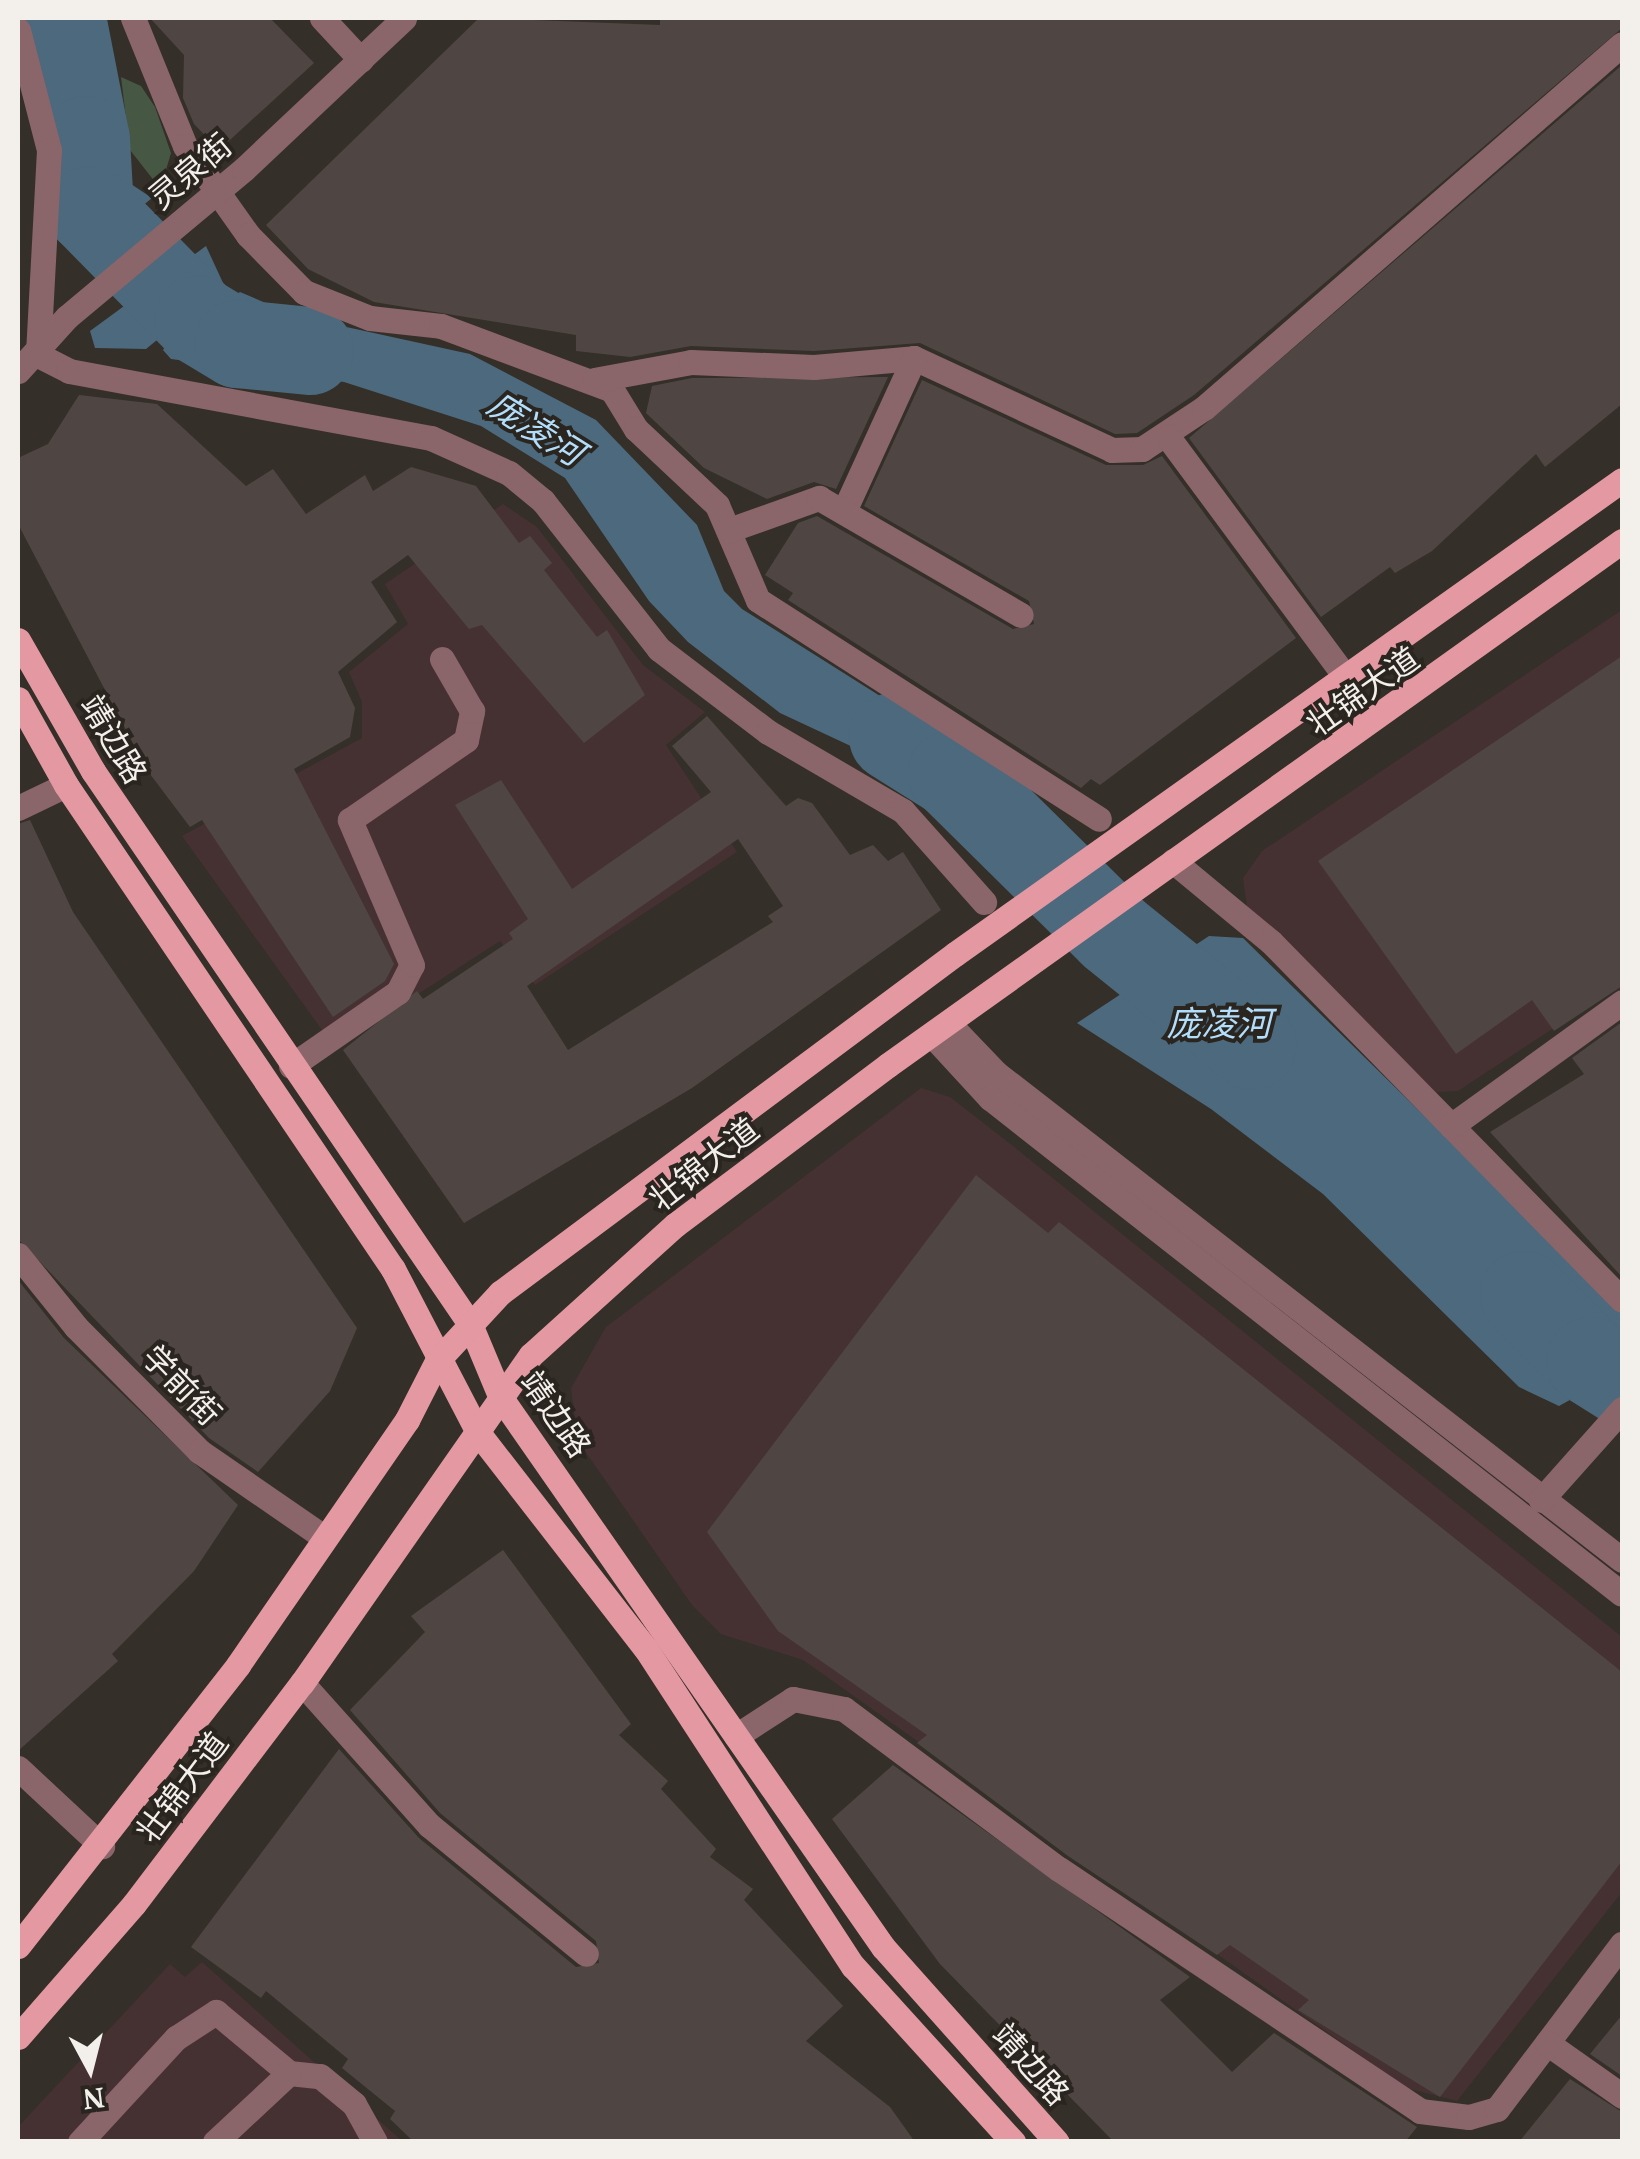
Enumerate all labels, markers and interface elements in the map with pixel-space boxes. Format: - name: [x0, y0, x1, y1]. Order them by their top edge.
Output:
- street label: 灵泉街: [141, 125, 239, 217]
- water label: 庞凌河: [480, 382, 592, 474]
- street label: 壮锦大道: [1300, 639, 1426, 743]
- street label: 靖边路: [73, 688, 155, 790]
- water label: 庞凌河: [1167, 1002, 1271, 1044]
- street label: 壮锦大道: [642, 1109, 766, 1219]
- street label: 学前街: [135, 1337, 229, 1433]
- street label: 靖边路: [513, 1364, 599, 1464]
- street label: 壮锦大道: [128, 1724, 236, 1850]
- street label: 靖边路: [985, 2015, 1077, 2113]
- north arrow: [40, 2019, 140, 2119]
- text: N: [81, 2080, 107, 2119]

